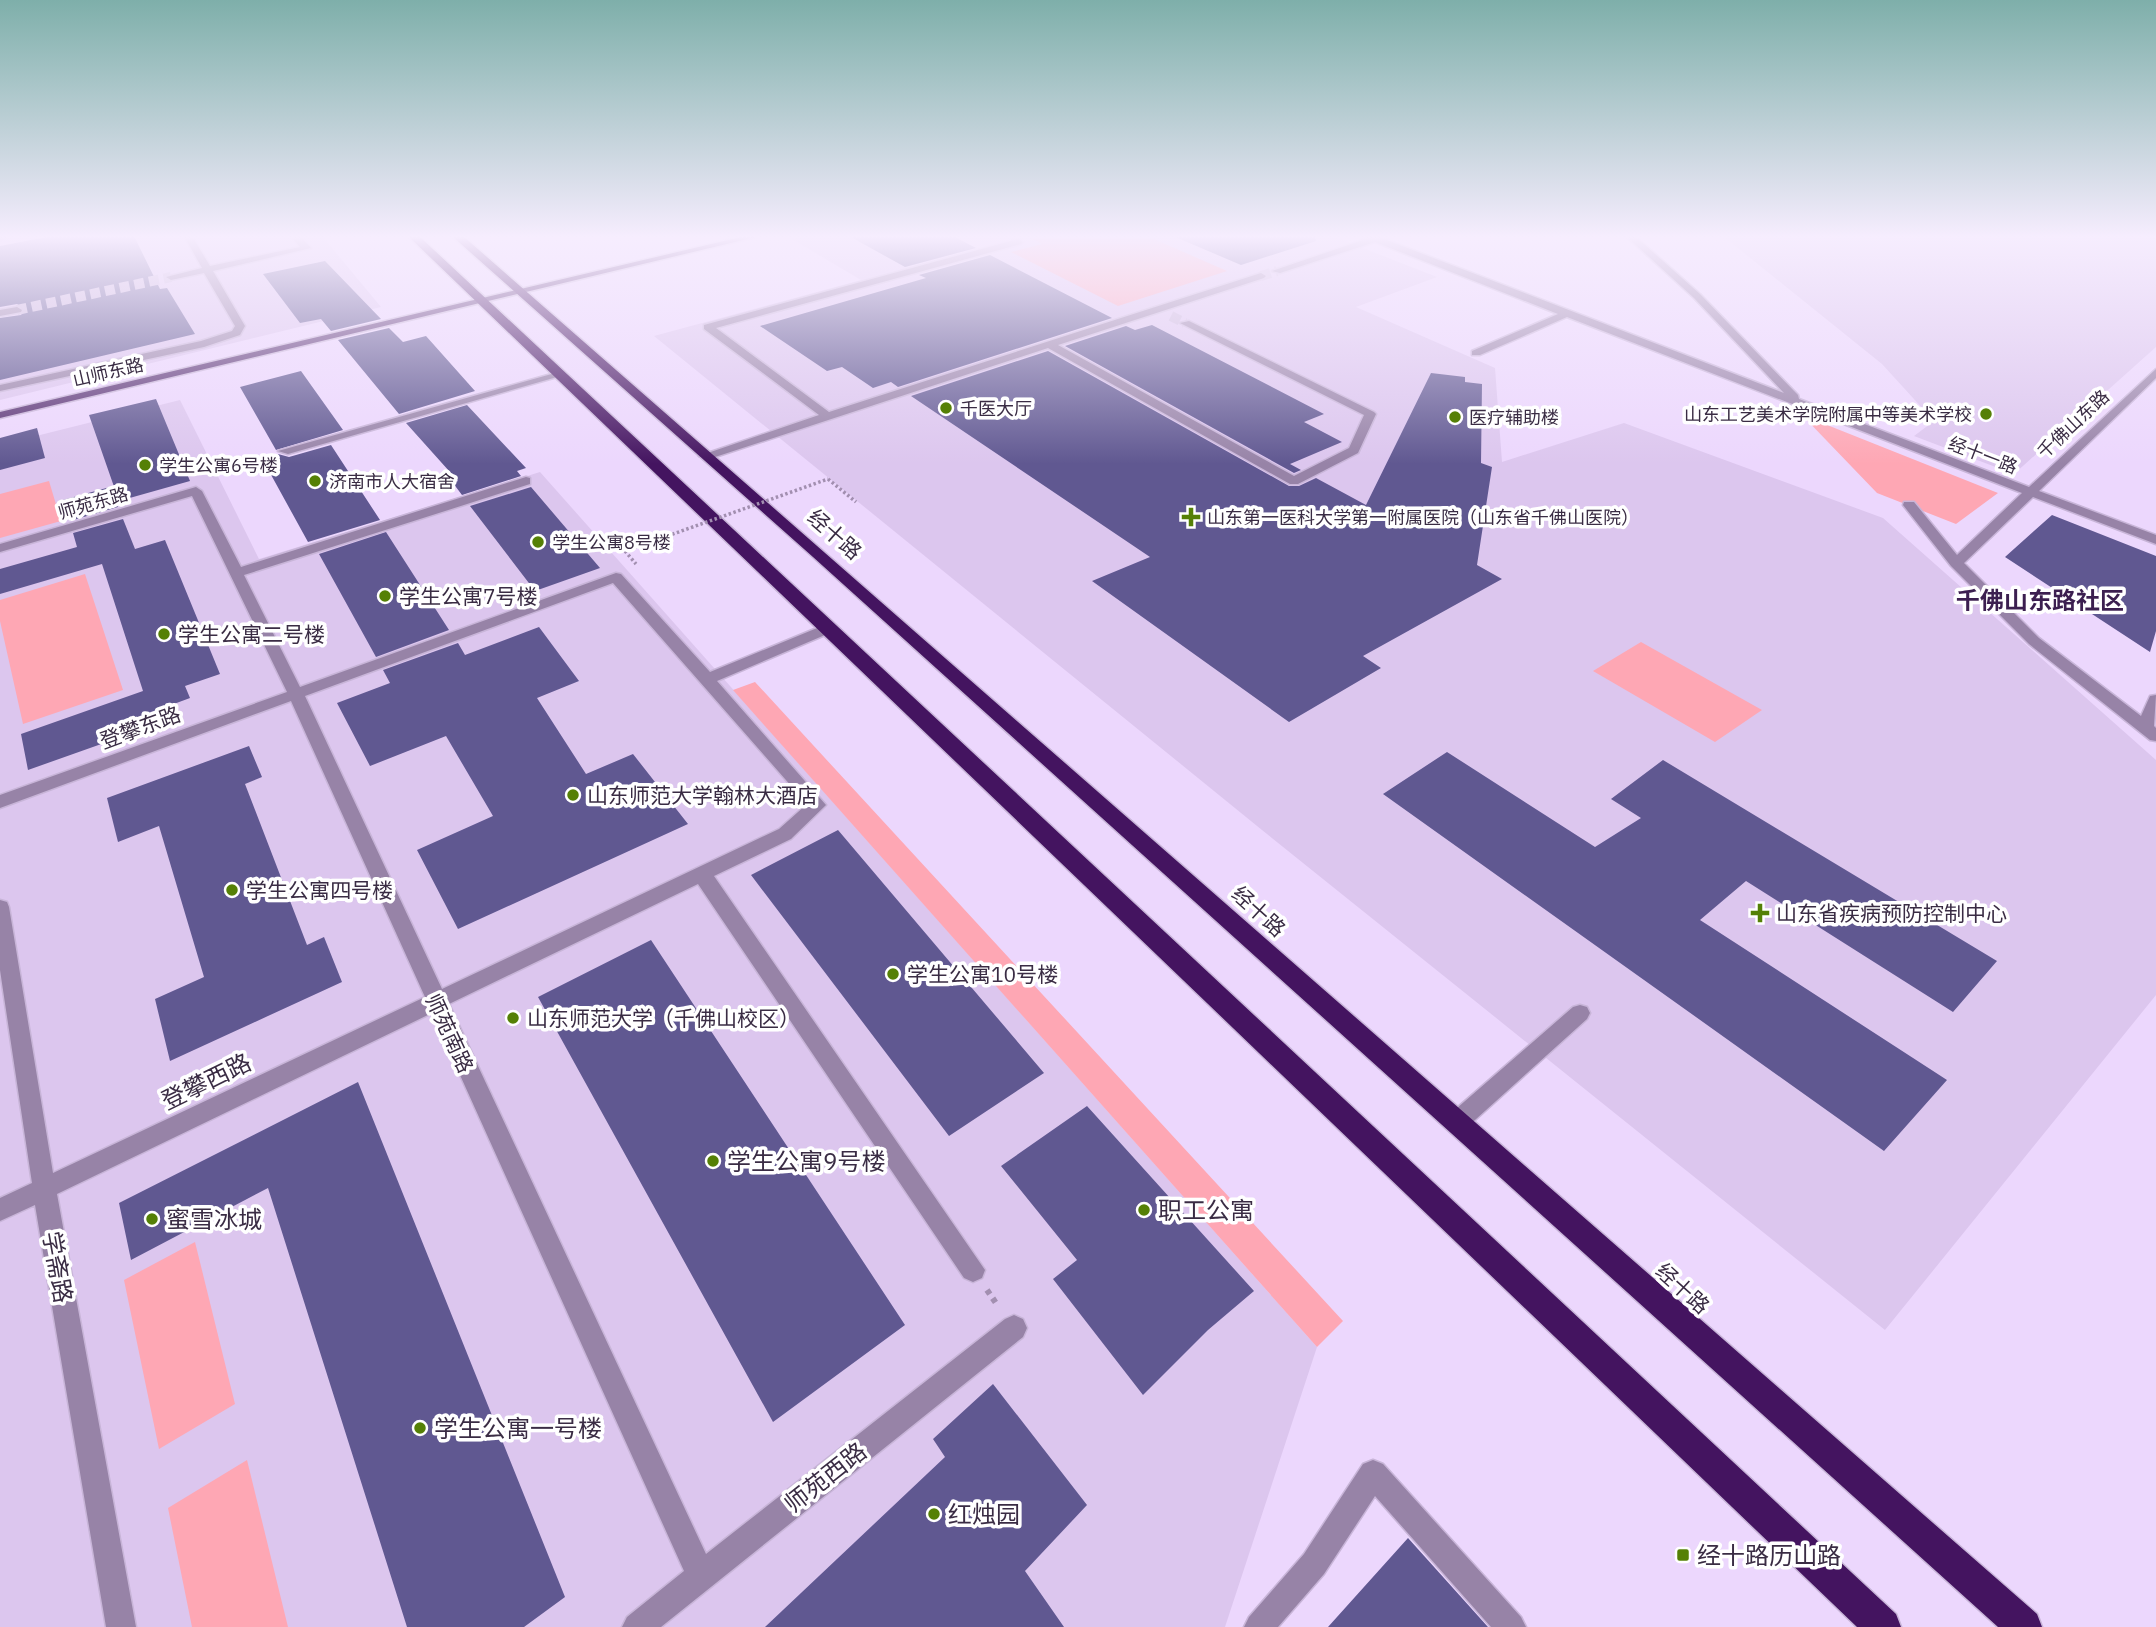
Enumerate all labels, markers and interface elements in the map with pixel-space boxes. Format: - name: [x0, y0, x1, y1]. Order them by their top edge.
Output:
- street label: 山师东路: [70, 353, 146, 391]
- street label: 千佛山东路: [2032, 385, 2114, 463]
- place label: 千医大厅: [960, 397, 1032, 420]
- marker: 千医大厅: [938, 400, 954, 416]
- place label: 山东工艺美术学院附属中等美术学校: [1684, 403, 1972, 426]
- place label: 医疗辅助楼: [1469, 406, 1559, 429]
- marker: 山东工艺美术学院附属中等美术学校: [1978, 406, 1994, 422]
- marker: 医疗辅助楼: [1447, 409, 1463, 425]
- street label: 经十一路: [1945, 431, 2021, 479]
- place label: 学生公寓6号楼: [159, 454, 278, 477]
- marker: 学生公寓6号楼: [137, 457, 153, 473]
- place label: 济南市人大宿舍: [329, 470, 455, 493]
- marker: 济南市人大宿舍: [307, 473, 323, 489]
- street label: 师苑东路: [55, 482, 131, 524]
- street label: 经十路: [802, 503, 868, 565]
- place label: 山东第一医科大学第一附属医院（山东省千佛山医院）: [1207, 506, 1639, 529]
- marker: 山东第一医科大学第一附属医院（山东省千佛山医院）: [1181, 507, 1201, 527]
- place label: 学生公寓8号楼: [552, 531, 671, 554]
- marker: 学生公寓8号楼: [530, 534, 546, 550]
- place label: 学生公寓7号楼: [399, 582, 538, 610]
- district label: 千佛山东路社区: [1956, 584, 2124, 616]
- marker: 学生公寓7号楼: [377, 588, 393, 604]
- place label: 学生公寓二号楼: [178, 620, 325, 648]
- marker: 学生公寓二号楼: [156, 626, 172, 642]
- street label: 登攀东路: [96, 699, 184, 755]
- place label: 山东师范大学翰林大酒店: [587, 781, 818, 809]
- marker: 山东师范大学翰林大酒店: [565, 787, 581, 803]
- place label: 学生公寓四号楼: [246, 876, 393, 904]
- street label: 经十路: [1226, 880, 1292, 942]
- marker: 学生公寓四号楼: [224, 882, 240, 898]
- place label: 山东省疾病预防控制中心: [1776, 899, 2007, 927]
- marker: 山东省疾病预防控制中心: [1750, 903, 1770, 923]
- place label: 学生公寓10号楼: [907, 960, 1058, 988]
- marker: 学生公寓10号楼: [885, 966, 901, 982]
- street label: 师苑南路: [420, 989, 480, 1077]
- place label: 山东师范大学（千佛山校区）: [527, 1004, 800, 1032]
- marker: 山东师范大学（千佛山校区）: [505, 1010, 521, 1026]
- street label: 登攀西路: [156, 1046, 256, 1116]
- place label: 学生公寓9号楼: [727, 1145, 885, 1177]
- marker: 学生公寓9号楼: [705, 1153, 721, 1169]
- place label: 职工公寓: [1158, 1194, 1254, 1226]
- marker: 职工公寓: [1136, 1202, 1152, 1218]
- place label: 蜜雪冰城: [166, 1203, 262, 1235]
- marker: 蜜雪冰城: [144, 1211, 160, 1227]
- street label: 学斋路: [36, 1229, 80, 1305]
- street label: 经十路: [1650, 1257, 1716, 1319]
- place label: 学生公寓一号楼: [434, 1412, 602, 1444]
- marker: 学生公寓一号楼: [412, 1420, 428, 1436]
- street label: 师苑西路: [777, 1435, 873, 1519]
- place label: 红烛园: [948, 1498, 1020, 1530]
- marker: 红烛园: [926, 1506, 942, 1522]
- place label: 经十路历山路: [1697, 1539, 1841, 1571]
- marker: 经十路历山路: [1675, 1547, 1691, 1563]

